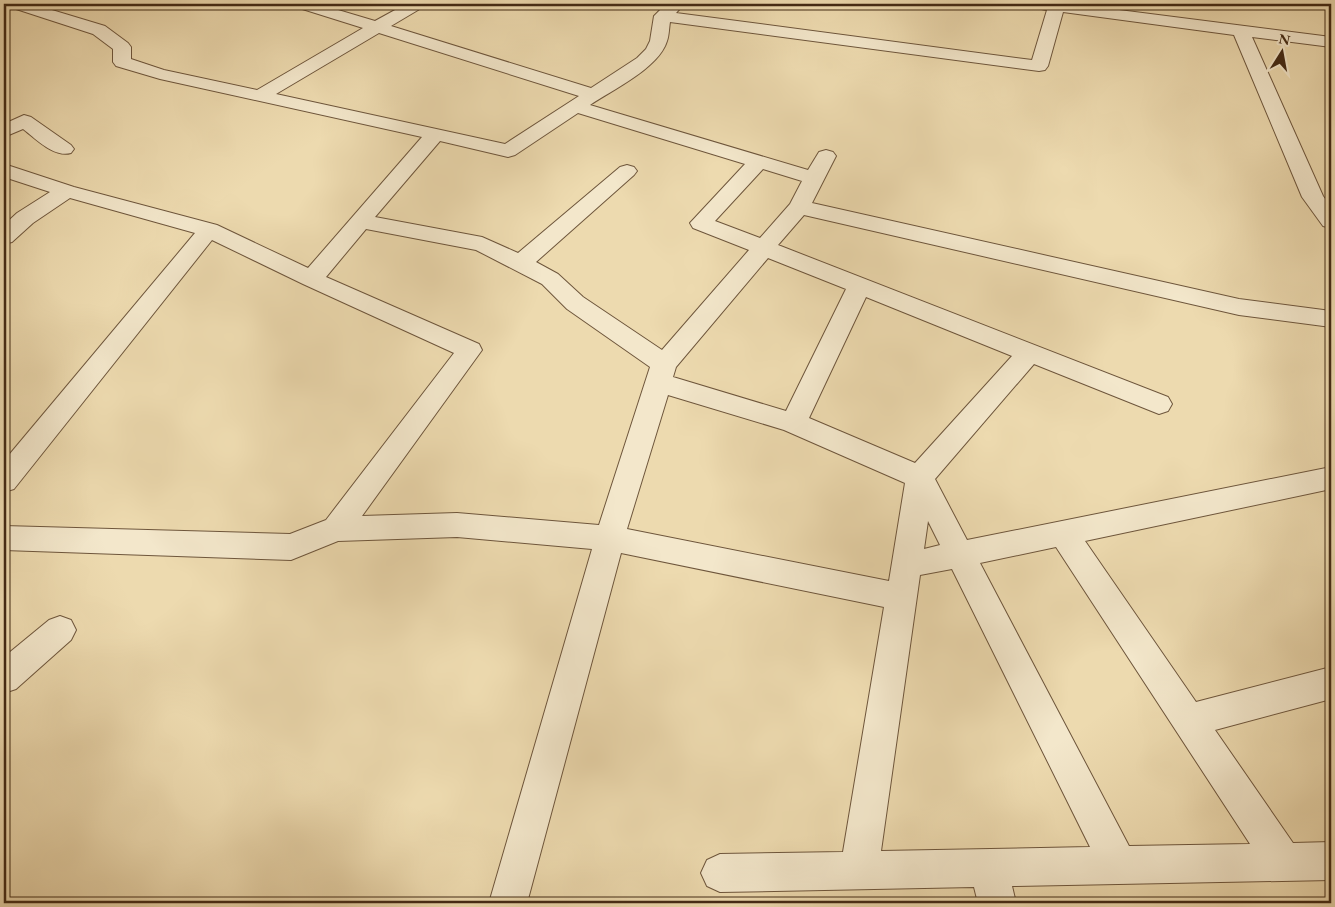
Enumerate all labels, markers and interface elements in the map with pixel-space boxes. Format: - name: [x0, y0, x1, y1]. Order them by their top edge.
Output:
- north arrow: [1258, 28, 1308, 78]
- text: N: [1277, 29, 1292, 49]

